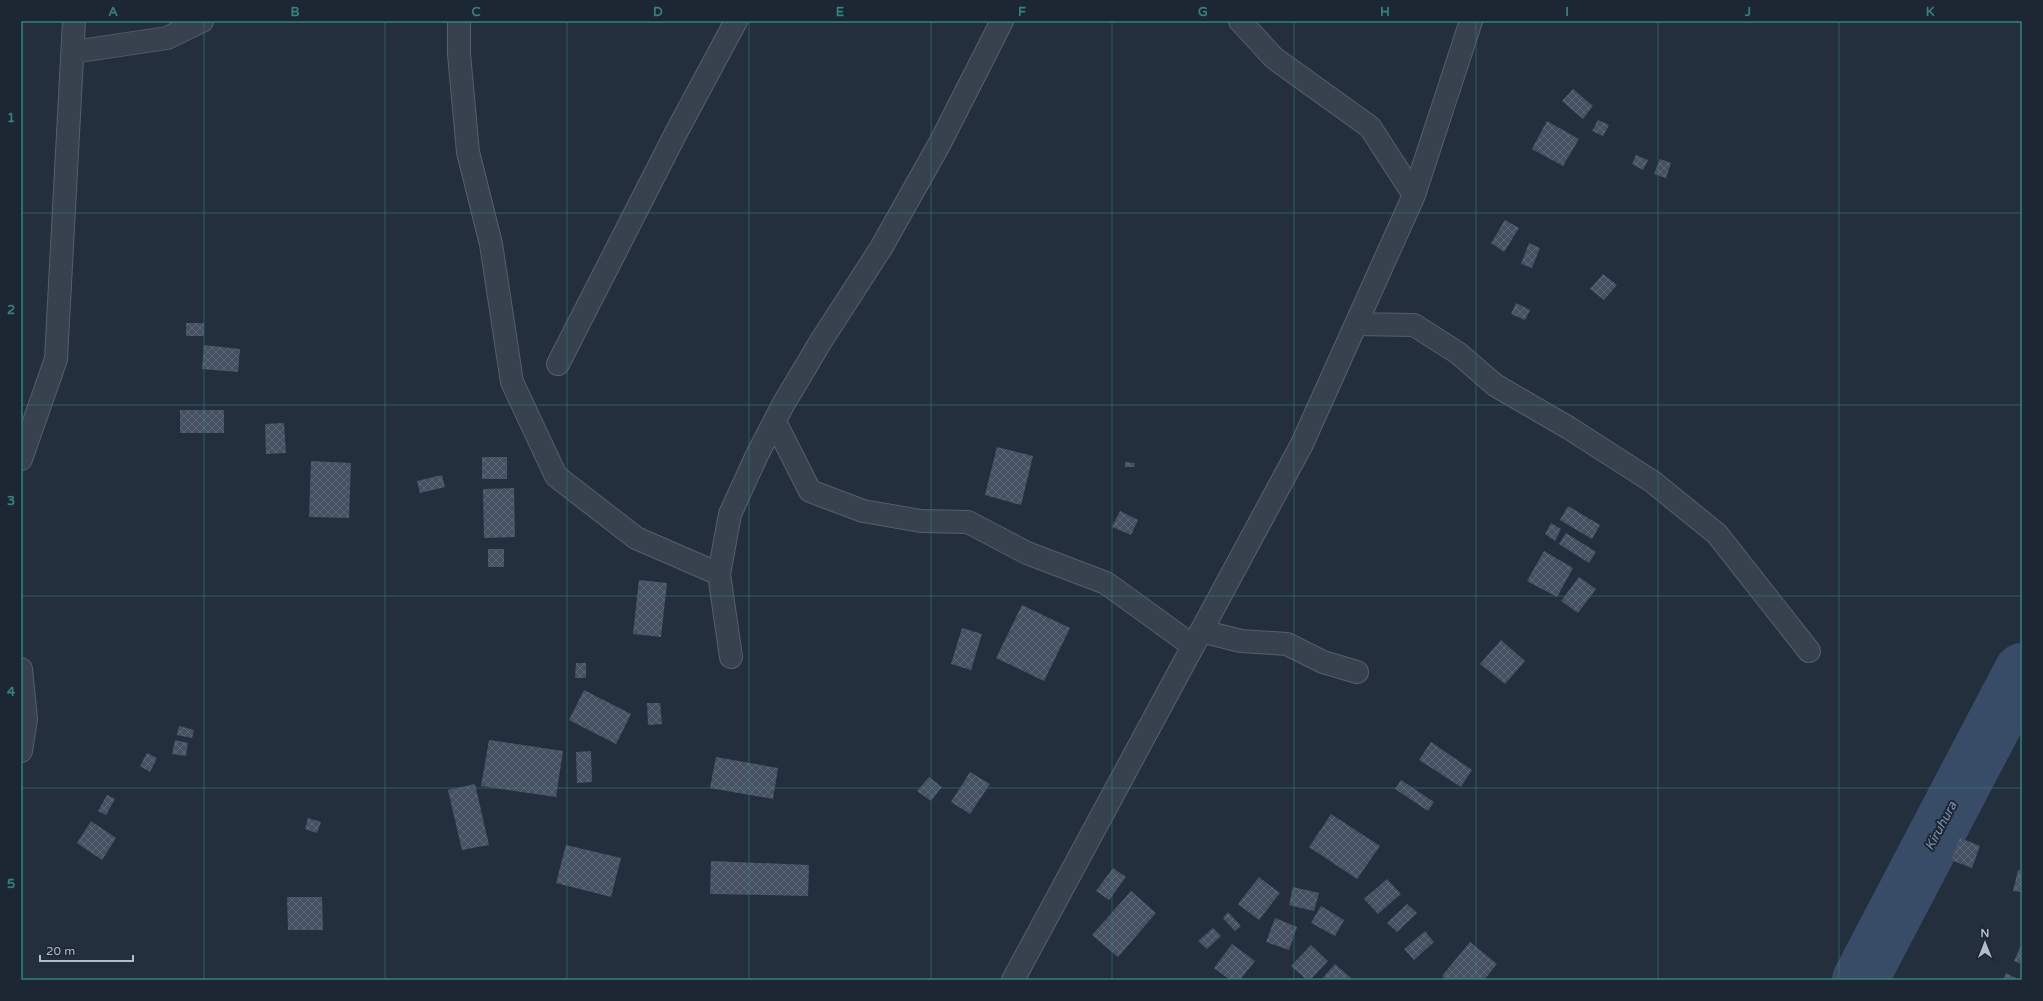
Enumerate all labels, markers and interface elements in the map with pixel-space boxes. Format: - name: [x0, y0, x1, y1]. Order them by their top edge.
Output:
- text: A: [108, 4, 118, 20]
- text: B: [290, 4, 300, 20]
- text: C: [471, 4, 481, 20]
- text: D: [653, 4, 663, 20]
- text: E: [836, 4, 844, 20]
- text: F: [1018, 4, 1026, 20]
- text: G: [1198, 4, 1208, 20]
- text: H: [1380, 4, 1390, 20]
- text: I: [1565, 4, 1569, 20]
- text: J: [1744, 4, 1751, 20]
- text: K: [1926, 4, 1935, 20]
- text: 1: [7, 110, 15, 126]
- text: 2: [7, 302, 15, 318]
- text: 3: [7, 493, 15, 509]
- text: 4: [7, 684, 16, 700]
- water label: Kiruhura: [1922, 798, 1961, 853]
- text: 5: [7, 876, 15, 892]
- north arrow: [1965, 923, 2005, 963]
- text: N: [1981, 927, 1989, 940]
- scale bar: [40, 937, 133, 963]
- text: 20 m: [46, 944, 75, 958]

